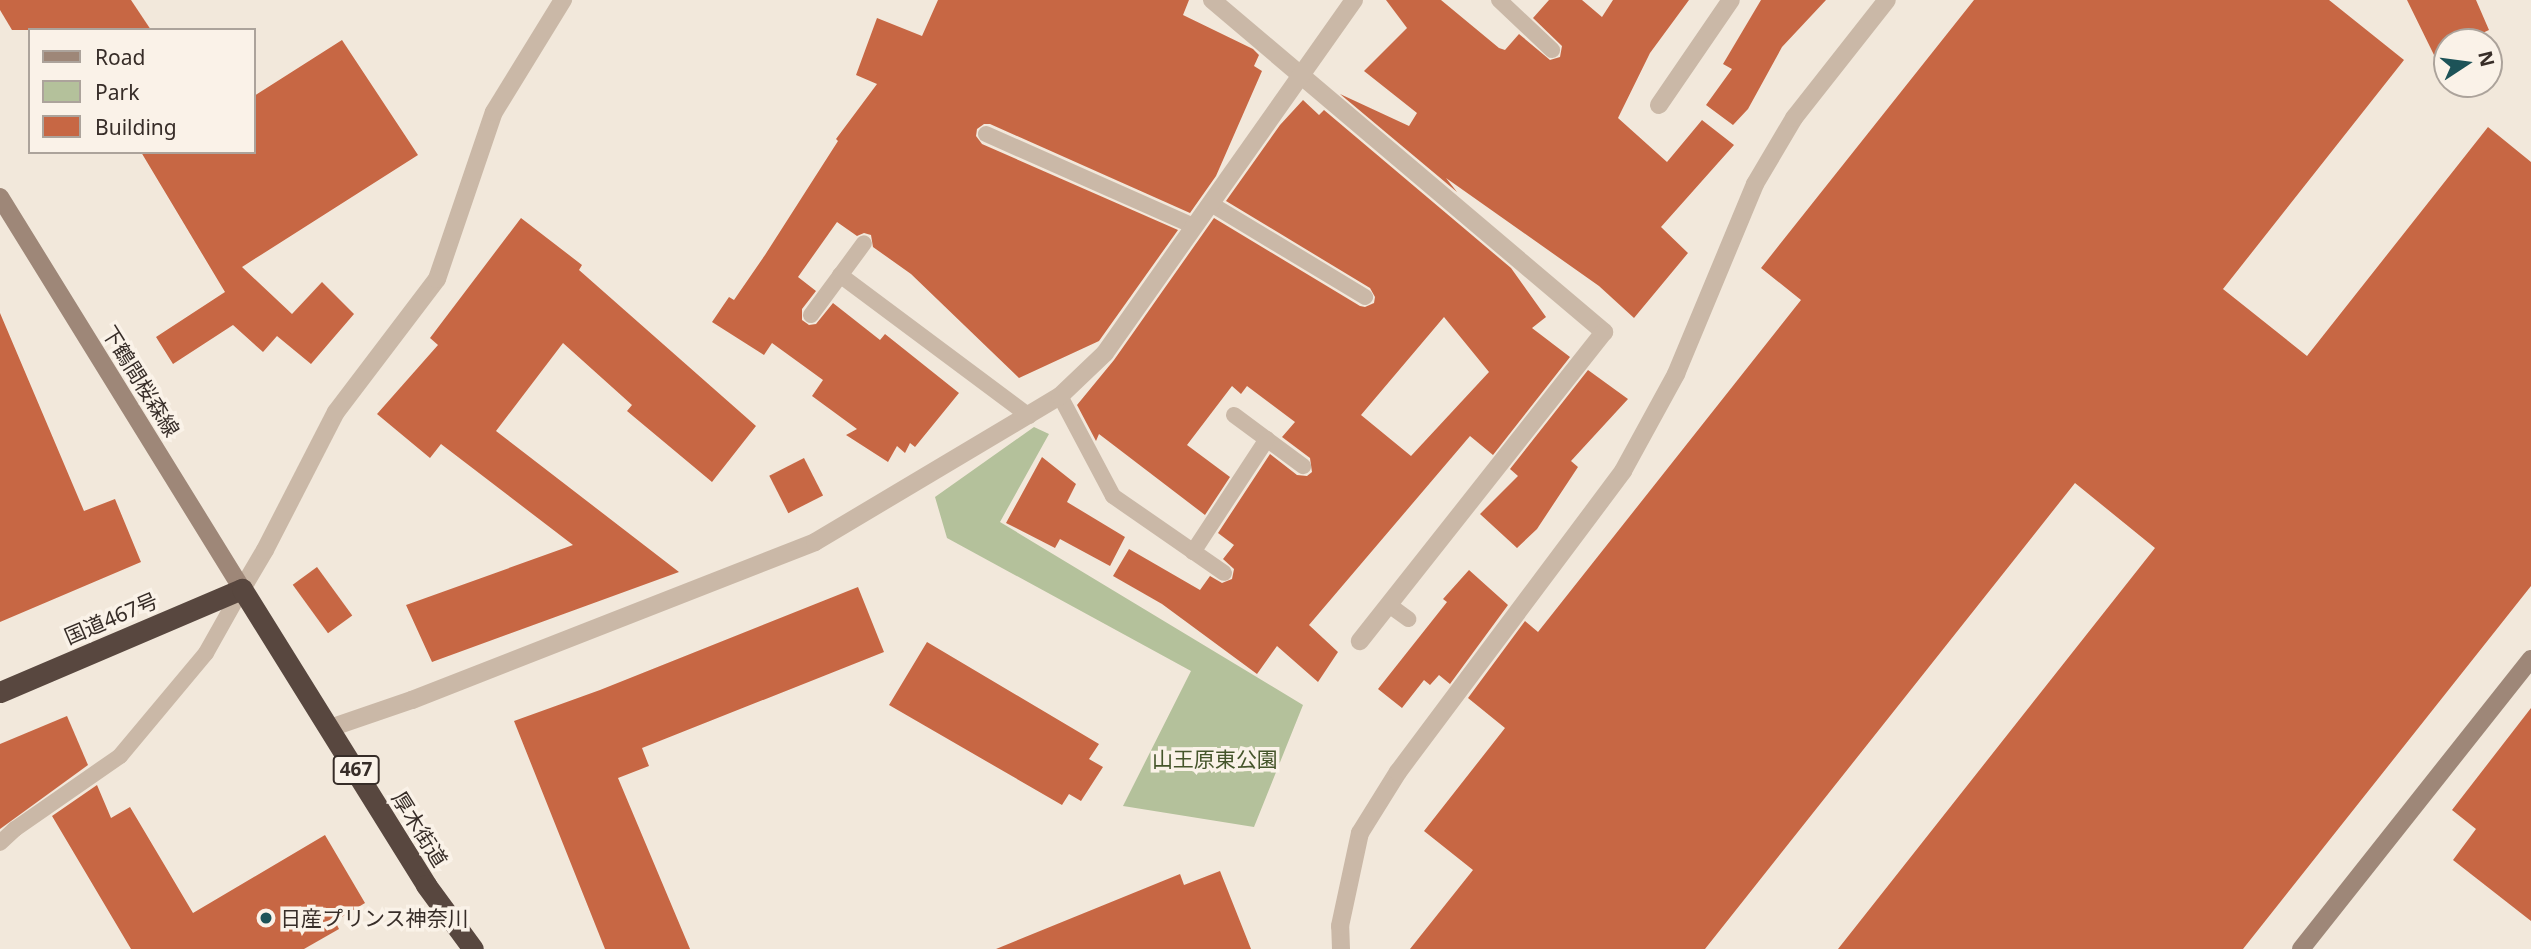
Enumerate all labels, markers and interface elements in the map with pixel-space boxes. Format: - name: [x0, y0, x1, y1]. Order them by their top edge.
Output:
- legend: [28, 28, 256, 154]
- north arrow: [2433, 28, 2503, 98]
- text: Road: [95, 43, 145, 71]
- text: N: [2472, 48, 2501, 69]
- text: Park: [95, 78, 139, 106]
- text: Building: [95, 113, 177, 141]
- street label: 下鶴間桜森線: [97, 321, 185, 441]
- street label: 国道467号: [60, 587, 162, 649]
- park label: 山王原東公園: [1152, 746, 1278, 772]
- road number: 467: [332, 754, 380, 786]
- street label: 厚木街道: [387, 787, 453, 871]
- place label: 日産プリンス神奈川: [280, 905, 469, 931]
- marker: 日産プリンス神奈川: [258, 910, 274, 926]

